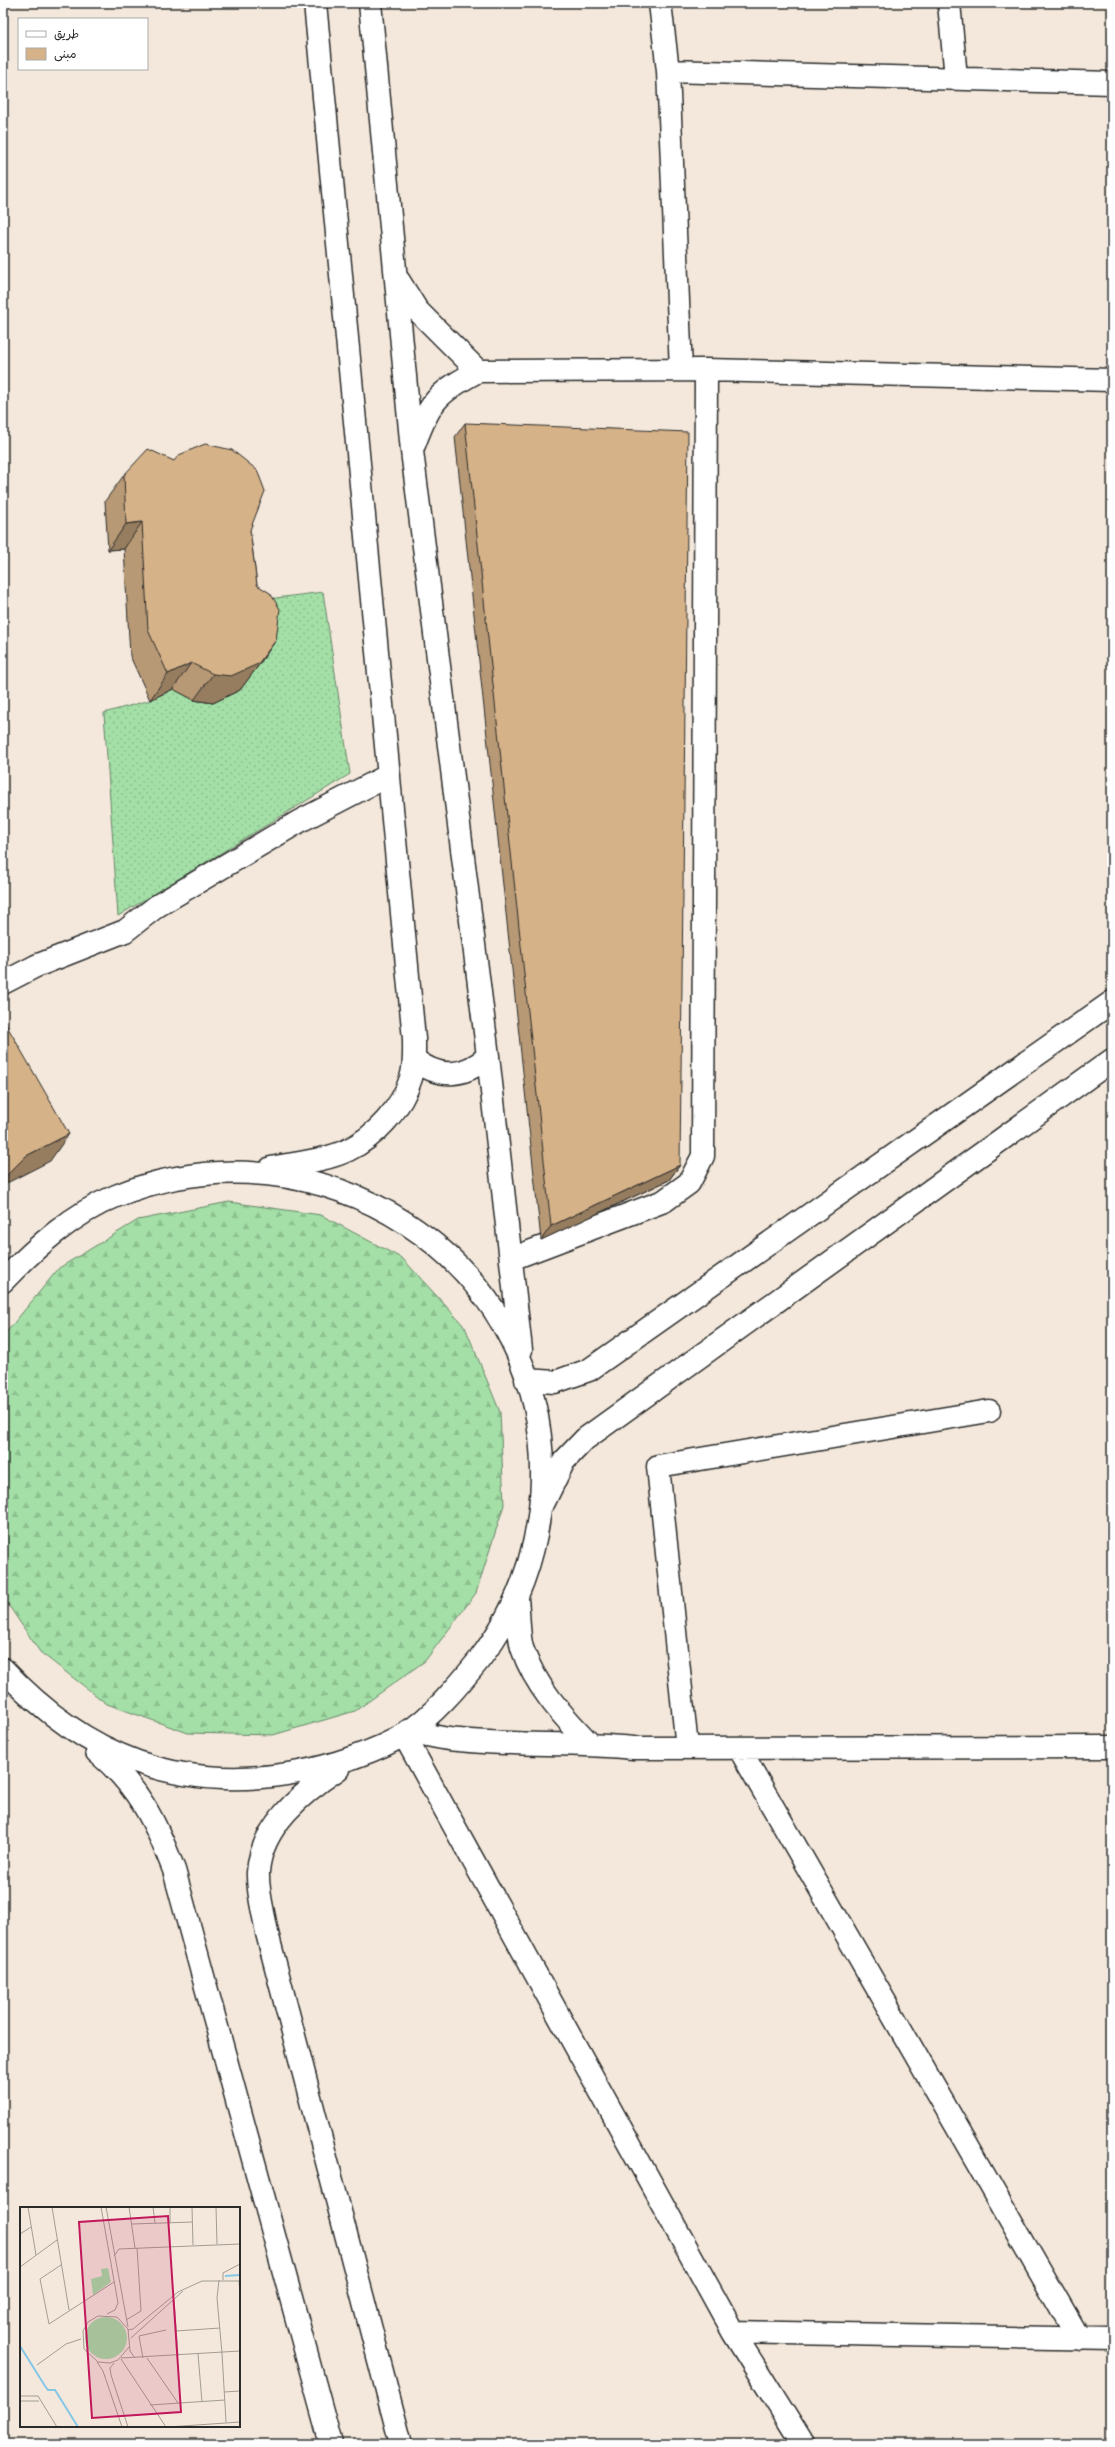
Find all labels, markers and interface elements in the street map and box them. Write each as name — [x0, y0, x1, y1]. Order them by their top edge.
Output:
legend — [18, 18, 148, 70]
text: طريق — [54, 25, 79, 44]
text: مبنى — [54, 45, 77, 64]
inset map — [20, 2207, 240, 2427]

